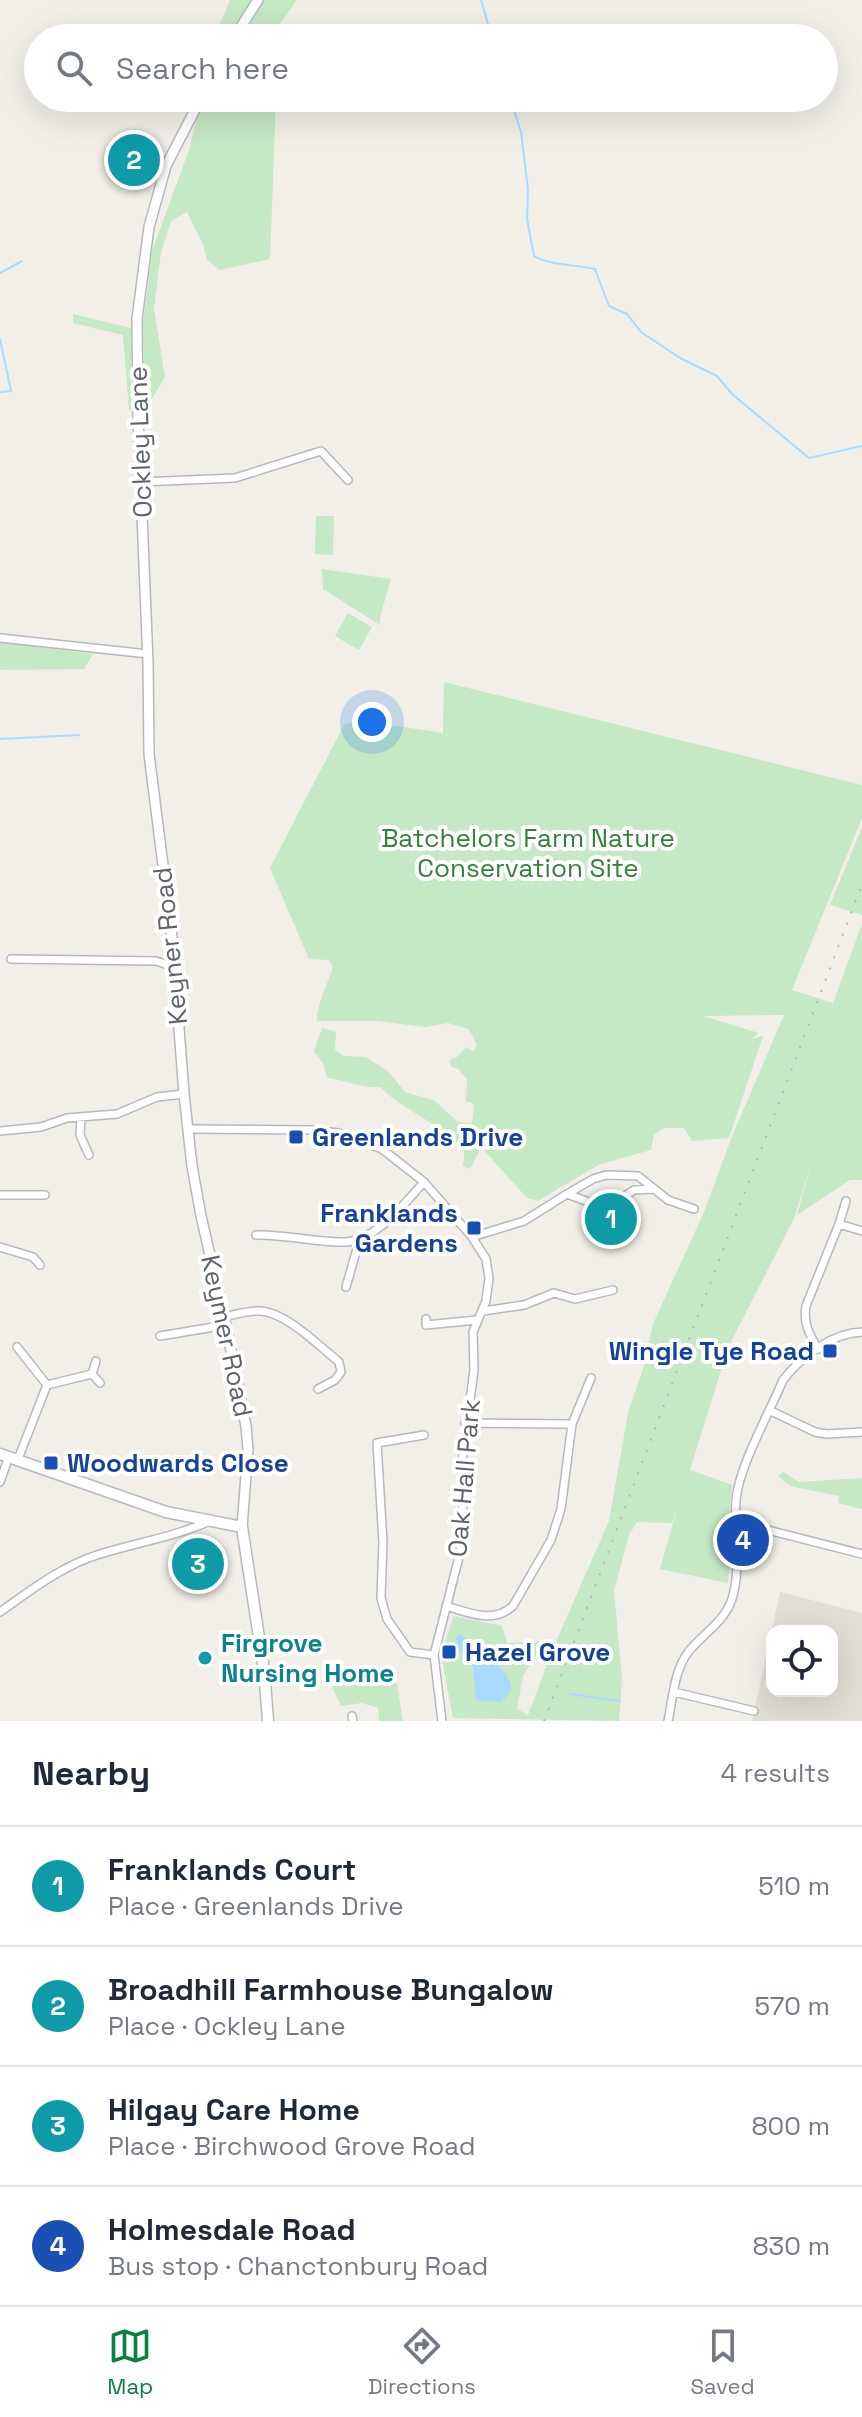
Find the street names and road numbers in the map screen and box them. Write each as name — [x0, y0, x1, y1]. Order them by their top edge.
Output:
street label: Ockley Lane — [120, 366, 160, 518]
street label: Keyner Road — [145, 866, 195, 1026]
street label: Keymer Road — [193, 1252, 261, 1420]
street label: Oak Hall Park — [440, 1398, 488, 1558]

